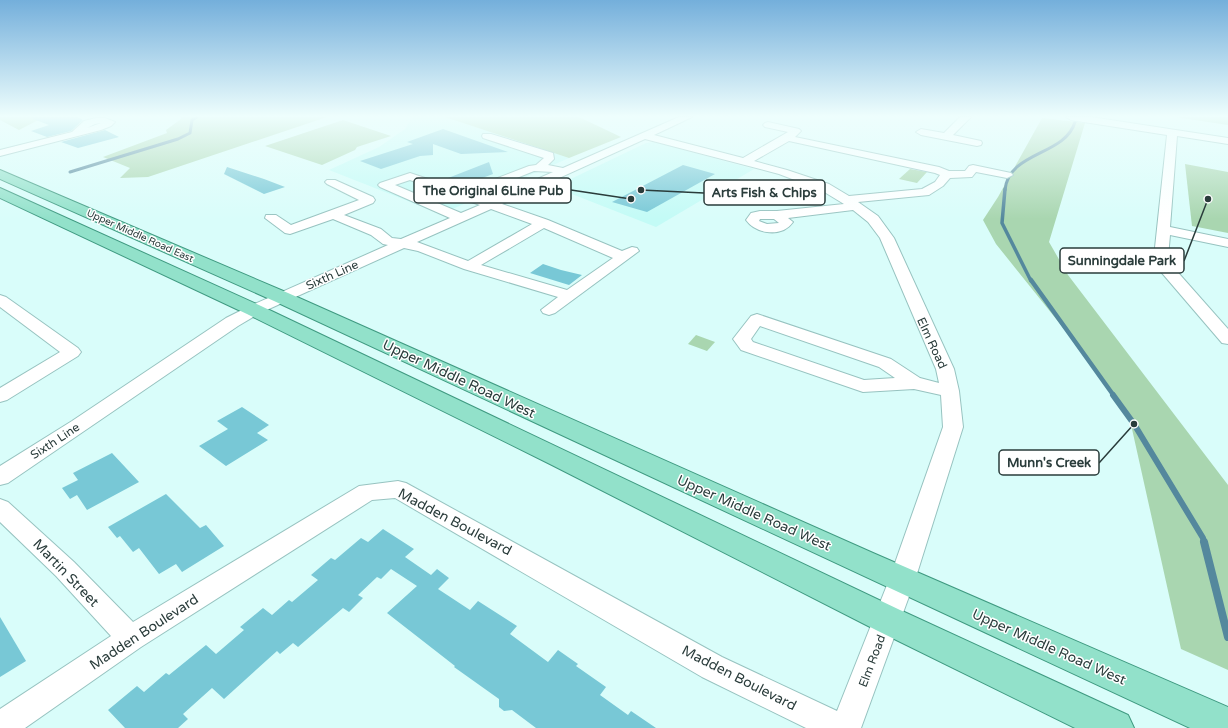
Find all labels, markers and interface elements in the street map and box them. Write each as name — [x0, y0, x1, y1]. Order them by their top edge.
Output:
callout: The Original 6Line Pub — [414, 178, 571, 203]
callout: Arts Fish & Chips — [704, 180, 825, 205]
text: The Original 6Line Pub — [422, 183, 563, 199]
text: Arts Fish & Chips — [711, 185, 817, 201]
street label: Upper Middle Road East — [85, 207, 195, 265]
callout: Sunningdale Park — [1060, 248, 1184, 273]
text: Sunningdale Park — [1068, 253, 1176, 269]
street label: Sixth Line — [304, 257, 361, 293]
street label: Elm Road — [914, 315, 950, 371]
street label: Upper Middle Road West — [380, 336, 539, 422]
street label: Sixth Line — [28, 420, 82, 462]
callout: Munn's Creek — [999, 450, 1099, 475]
text: Munn's Creek — [1007, 455, 1091, 471]
street label: Upper Middle Road West — [674, 471, 834, 555]
street label: Madden Boulevard — [395, 485, 515, 559]
street label: Martin Street — [29, 536, 103, 611]
street label: Madden Boulevard — [86, 590, 202, 674]
street label: Upper Middle Road West — [969, 605, 1129, 689]
street label: Elm Road — [856, 633, 888, 689]
street label: Madden Boulevard — [679, 642, 799, 714]

